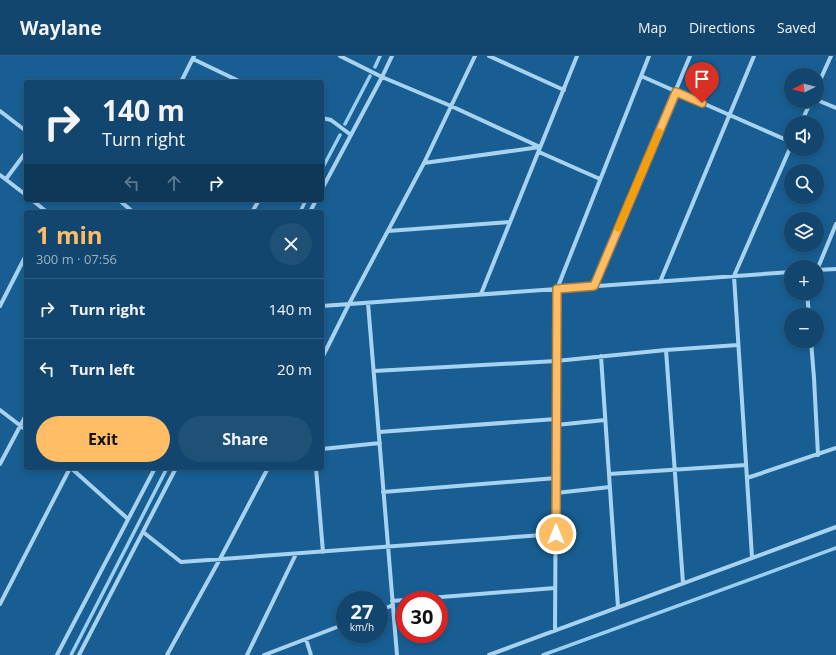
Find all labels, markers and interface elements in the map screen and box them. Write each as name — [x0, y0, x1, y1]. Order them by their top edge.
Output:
text: Waylane — [20, 15, 102, 41]
text: Map — [638, 18, 667, 37]
text: Directions — [689, 18, 755, 37]
text: Saved — [777, 18, 816, 37]
pin — [685, 62, 719, 103]
icon: arrive — [691, 68, 713, 90]
north arrow — [784, 68, 824, 108]
map controls — [784, 68, 824, 348]
text: 140 m — [102, 91, 185, 129]
icon: right — [36, 96, 88, 148]
button: sound — [784, 116, 824, 156]
text: Turn right — [102, 127, 185, 151]
button: search — [784, 164, 824, 204]
icon: left — [121, 172, 143, 194]
icon: ahead — [163, 172, 185, 194]
icon: right — [205, 172, 227, 194]
button: layers — [784, 212, 824, 252]
text: 1 min — [36, 218, 103, 251]
button: close — [270, 223, 312, 265]
text: 300 m · 07:56 — [36, 250, 117, 268]
button: + — [784, 260, 824, 300]
icon: right — [36, 298, 58, 320]
text: Turn right — [70, 299, 145, 319]
text: 140 m — [268, 299, 312, 319]
button: − — [784, 308, 824, 348]
icon: left — [36, 358, 58, 380]
text: Turn left — [70, 359, 135, 379]
text: 20 m — [277, 359, 312, 379]
button: Exit — [36, 416, 170, 462]
button: Share — [178, 416, 312, 462]
position arrow — [535, 513, 577, 555]
speed limit sign: 30 — [396, 591, 448, 643]
text: 27 — [351, 598, 373, 625]
text: km/h — [350, 620, 374, 634]

